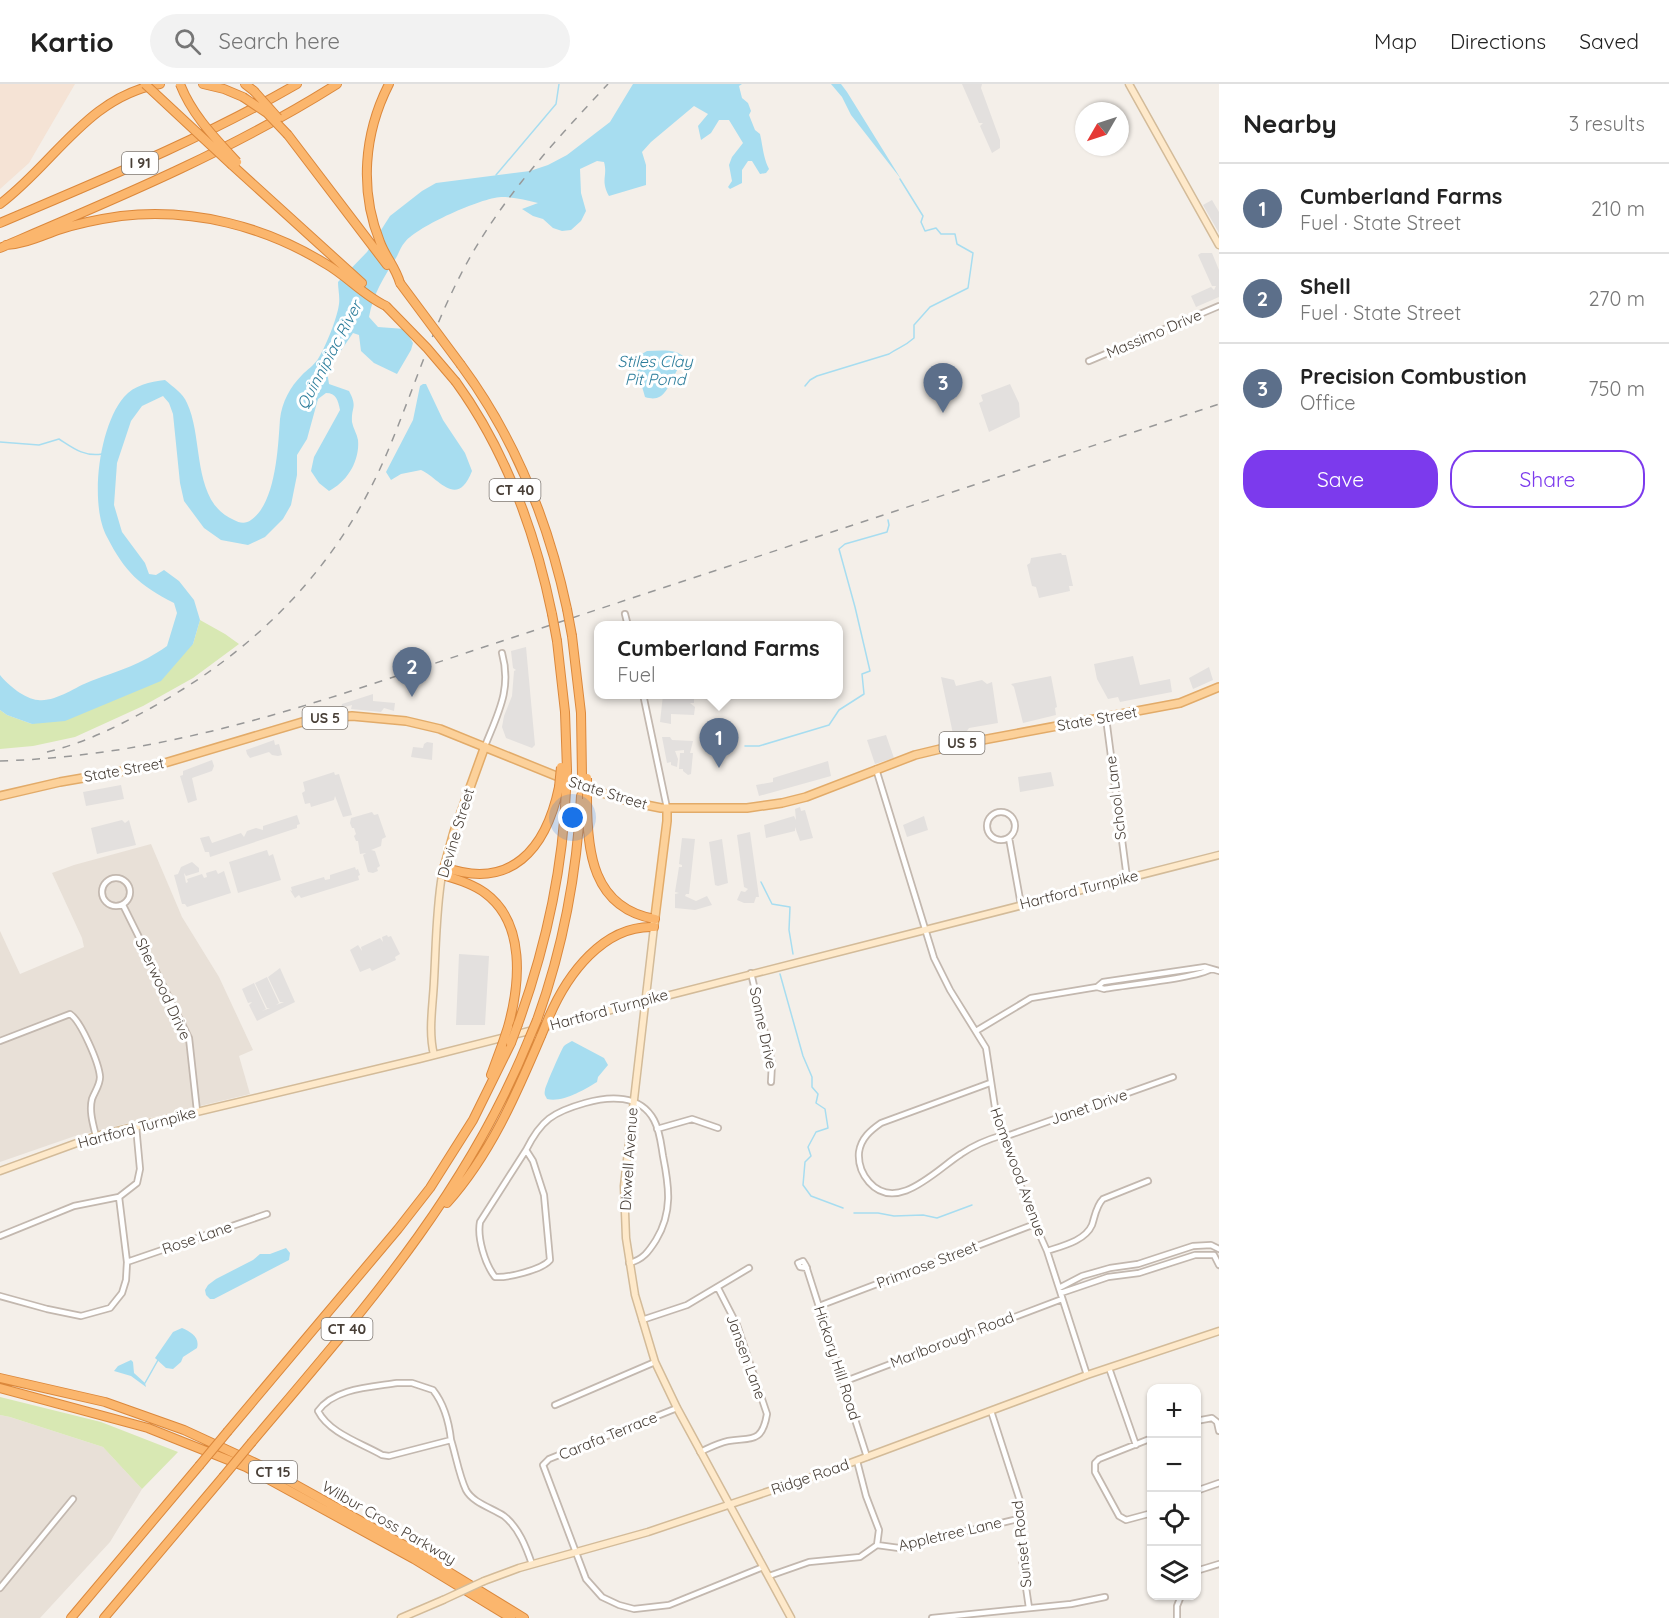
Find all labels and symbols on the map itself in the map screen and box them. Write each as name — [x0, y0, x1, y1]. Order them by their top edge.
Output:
north arrow — [1075, 102, 1129, 156]
road number: I 91 — [122, 152, 158, 174]
water label: Quinnipiac River — [292, 296, 367, 413]
street label: Massimo Drive — [1103, 305, 1204, 362]
water label: Stiles Clay Pit Pond — [617, 351, 694, 389]
pin: 3 — [924, 364, 962, 413]
road number: CT 40 — [490, 479, 540, 501]
pin: 2 — [392, 648, 432, 697]
street label: State Street — [1055, 702, 1139, 735]
road number: US 5 — [302, 707, 348, 729]
pin: 1 — [700, 718, 738, 768]
road number: US 5 — [940, 732, 984, 754]
street label: State Street — [82, 753, 166, 786]
street label: School Lane — [1101, 755, 1130, 841]
street label: State Street — [567, 772, 650, 813]
street label: Devine Street — [433, 786, 478, 880]
your location — [558, 803, 587, 832]
street label: Hartford Turnpike — [1018, 866, 1140, 913]
street label: Sherwood Drive — [131, 935, 195, 1043]
street label: Hartford Turnpike — [548, 985, 670, 1034]
street label: Sonne Drive — [746, 985, 781, 1071]
street label: Janet Drive — [1048, 1085, 1130, 1129]
street label: Hartford Turnpike — [76, 1103, 198, 1152]
street label: Homewood Avenue — [986, 1105, 1051, 1239]
street label: Dixwell Avenue — [615, 1107, 642, 1211]
street label: Rose Lane — [159, 1217, 234, 1258]
street label: Primrose Street — [874, 1237, 980, 1293]
street label: Hickory Hill Road — [810, 1303, 865, 1422]
street label: Marlborough Road — [887, 1307, 1016, 1372]
street label: Jansen Lane — [722, 1312, 771, 1402]
road number: CT 40 — [322, 1318, 372, 1340]
street label: Carafa Terrace — [556, 1407, 660, 1464]
street label: Ridge Road — [768, 1454, 851, 1499]
road number: CT 15 — [249, 1461, 297, 1483]
street label: Wilbur Cross Parkway — [319, 1476, 460, 1569]
street label: Sunset Road — [1007, 1500, 1036, 1589]
street label: Appletree Lane — [896, 1512, 1003, 1555]

